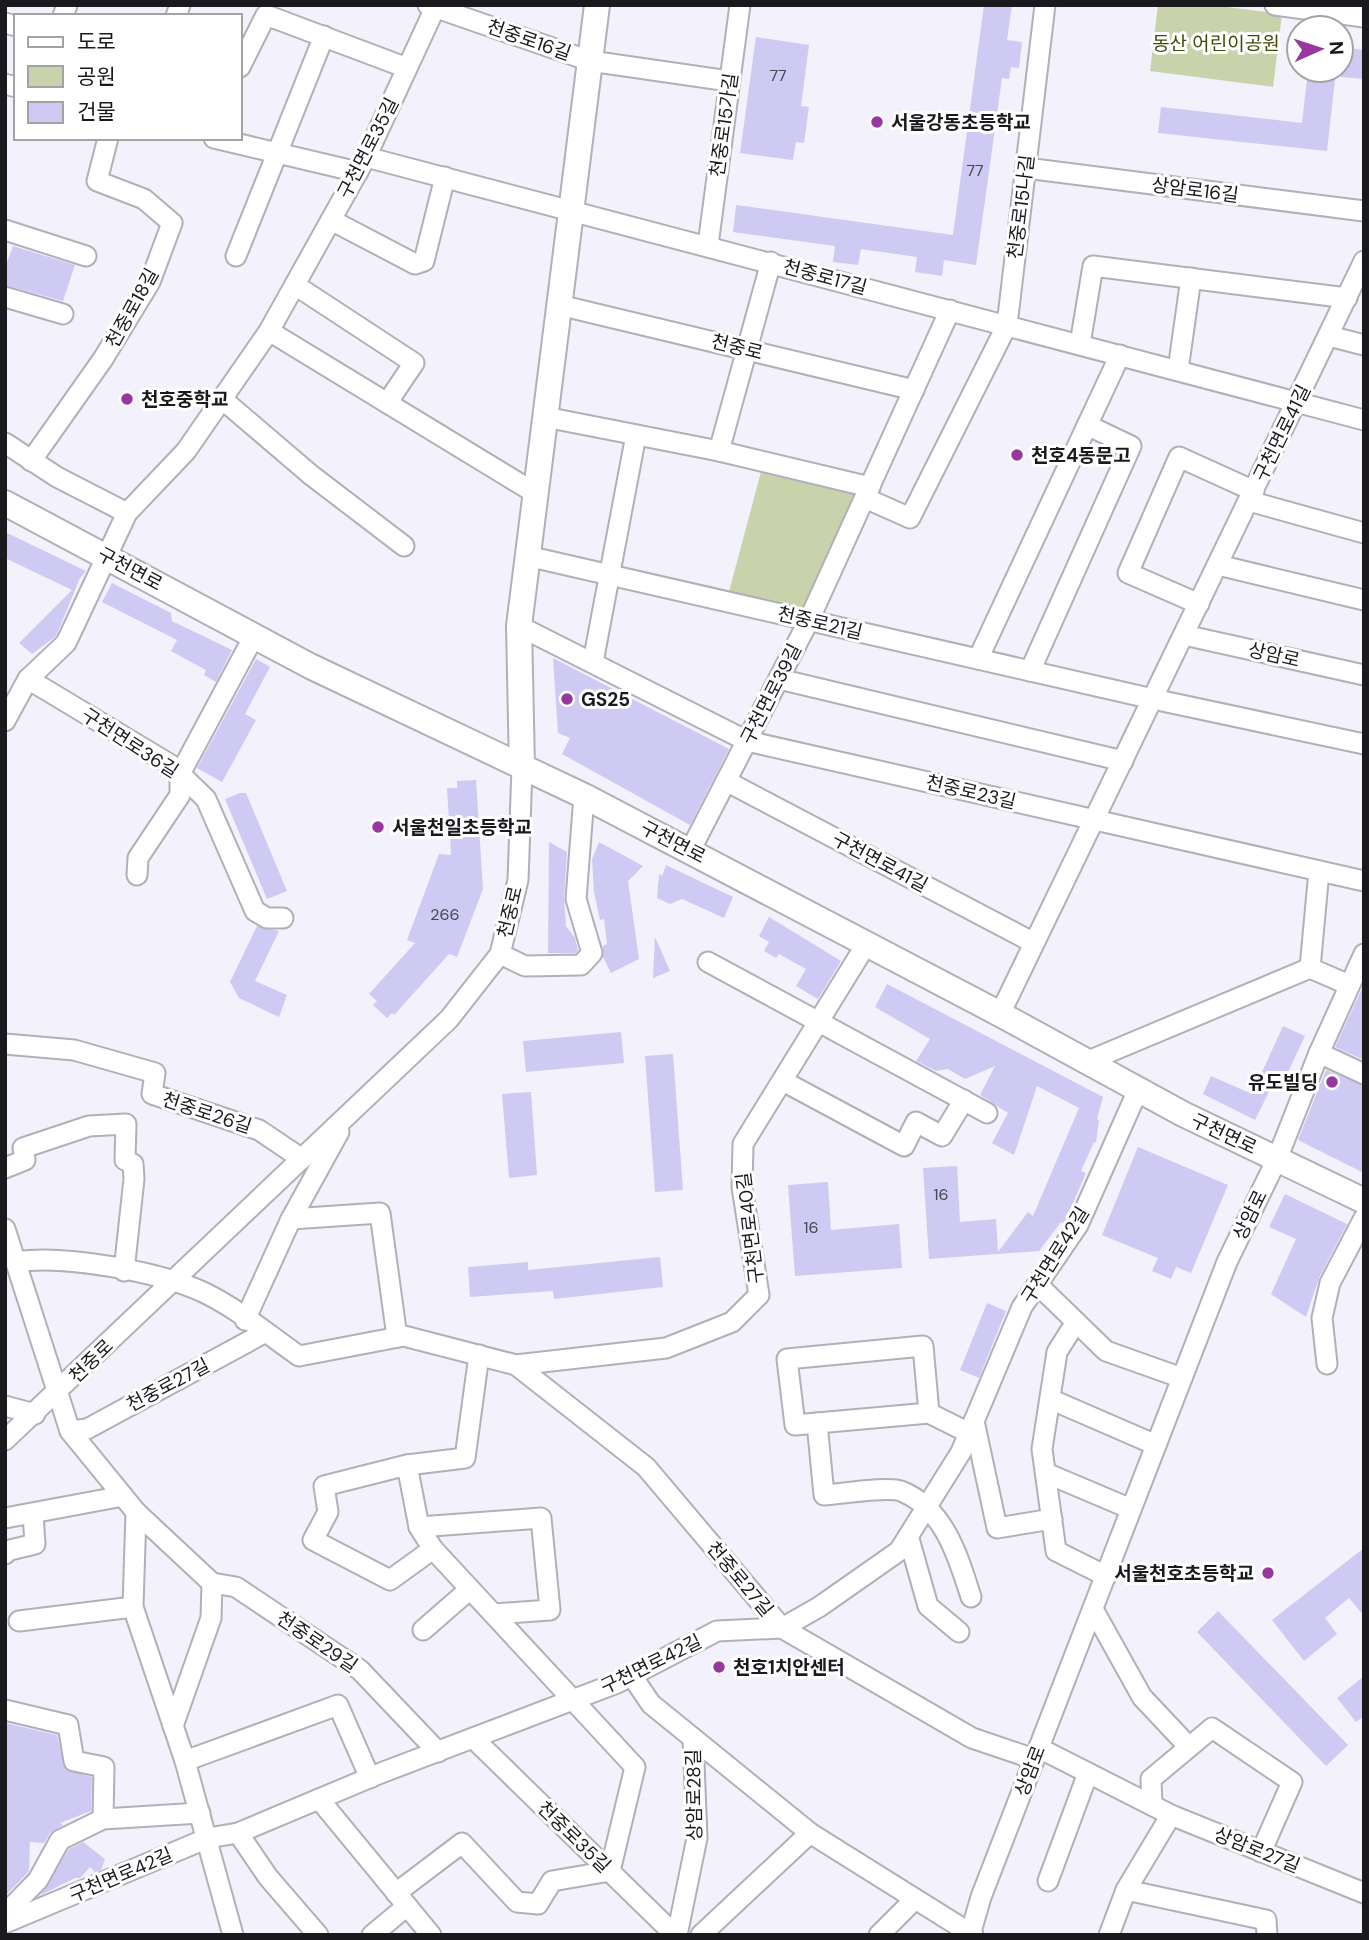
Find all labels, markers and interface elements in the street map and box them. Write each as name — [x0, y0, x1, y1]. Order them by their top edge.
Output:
legend — [14, 14, 242, 140]
street label: 천중로16길 — [483, 14, 575, 66]
north arrow — [1285, 14, 1355, 84]
text: 도로 — [77, 28, 116, 56]
park label: 동산 어린이공원 — [1152, 31, 1280, 56]
text: N — [1324, 41, 1349, 56]
text: 공원 — [77, 63, 116, 91]
house number: 77 — [769, 65, 787, 86]
street label: 천중로15가길 — [704, 71, 744, 179]
street label: 구천면로35길 — [332, 93, 404, 203]
text: 건물 — [77, 98, 116, 126]
place label: 서울강동초등학교 — [891, 110, 1031, 135]
marker: 서울강동초등학교 — [869, 114, 885, 130]
street label: 천중로15나길 — [1002, 153, 1040, 261]
house number: 77 — [966, 160, 984, 181]
street label: 상암로16길 — [1150, 172, 1240, 208]
street label: 천중로17길 — [780, 254, 870, 300]
street label: 천중로18길 — [100, 264, 164, 352]
street label: 천중로 — [709, 329, 765, 365]
street label: 구천면로41길 — [1248, 380, 1316, 486]
place label: 천호중학교 — [141, 387, 228, 412]
marker: 천호중학교 — [119, 391, 135, 407]
place label: 천호4동문고 — [1031, 443, 1131, 468]
marker: 천호4동문고 — [1009, 447, 1025, 463]
street label: 구천면로 — [93, 542, 167, 596]
street label: 천중로21길 — [775, 601, 865, 645]
street label: 상암로 — [1246, 637, 1302, 673]
street label: 구천면로39길 — [735, 639, 807, 749]
place label: GS25 — [581, 687, 630, 712]
marker: GS25 — [559, 691, 575, 707]
street label: 구천면로36길 — [77, 702, 183, 784]
street label: 천중로23길 — [923, 769, 1019, 815]
place label: 서울천일초등학교 — [392, 815, 532, 840]
street label: 구천면로 — [636, 815, 710, 869]
marker: 서울천일초등학교 — [370, 819, 386, 835]
street label: 구천면로41길 — [828, 826, 932, 898]
street label: 천중로 — [492, 884, 528, 940]
house number: 266 — [430, 904, 460, 925]
place label: 유도빌딩 — [1248, 1070, 1318, 1095]
marker: 유도빌딩 — [1324, 1074, 1340, 1090]
street label: 천중로26길 — [159, 1087, 255, 1139]
street label: 구천면로 — [1187, 1108, 1261, 1160]
street label: 구천면로40길 — [731, 1171, 769, 1285]
house number: 16 — [933, 1184, 949, 1205]
street label: 상암로 — [1227, 1186, 1273, 1244]
street label: 구천면로42길 — [1015, 1202, 1095, 1308]
house number: 16 — [803, 1217, 819, 1238]
street label: 천중로 — [63, 1334, 119, 1388]
street label: 천중로27길 — [122, 1353, 214, 1417]
street label: 천중로27길 — [701, 1536, 779, 1622]
place label: 서울천호초등학교 — [1114, 1561, 1254, 1586]
marker: 서울천호초등학교 — [1260, 1565, 1276, 1581]
street label: 천중로29길 — [272, 1606, 362, 1678]
street label: 구천면로42길 — [596, 1629, 706, 1699]
place label: 천호1치안센터 — [733, 1655, 845, 1680]
marker: 천호1치안센터 — [711, 1659, 727, 1675]
street label: 상암로 — [1009, 1742, 1051, 1800]
street label: 상암로28길 — [681, 1749, 707, 1841]
street label: 천중로35길 — [532, 1796, 616, 1878]
street label: 상암로27길 — [1210, 1821, 1304, 1879]
street label: 구천면로42길 — [66, 1842, 176, 1908]

